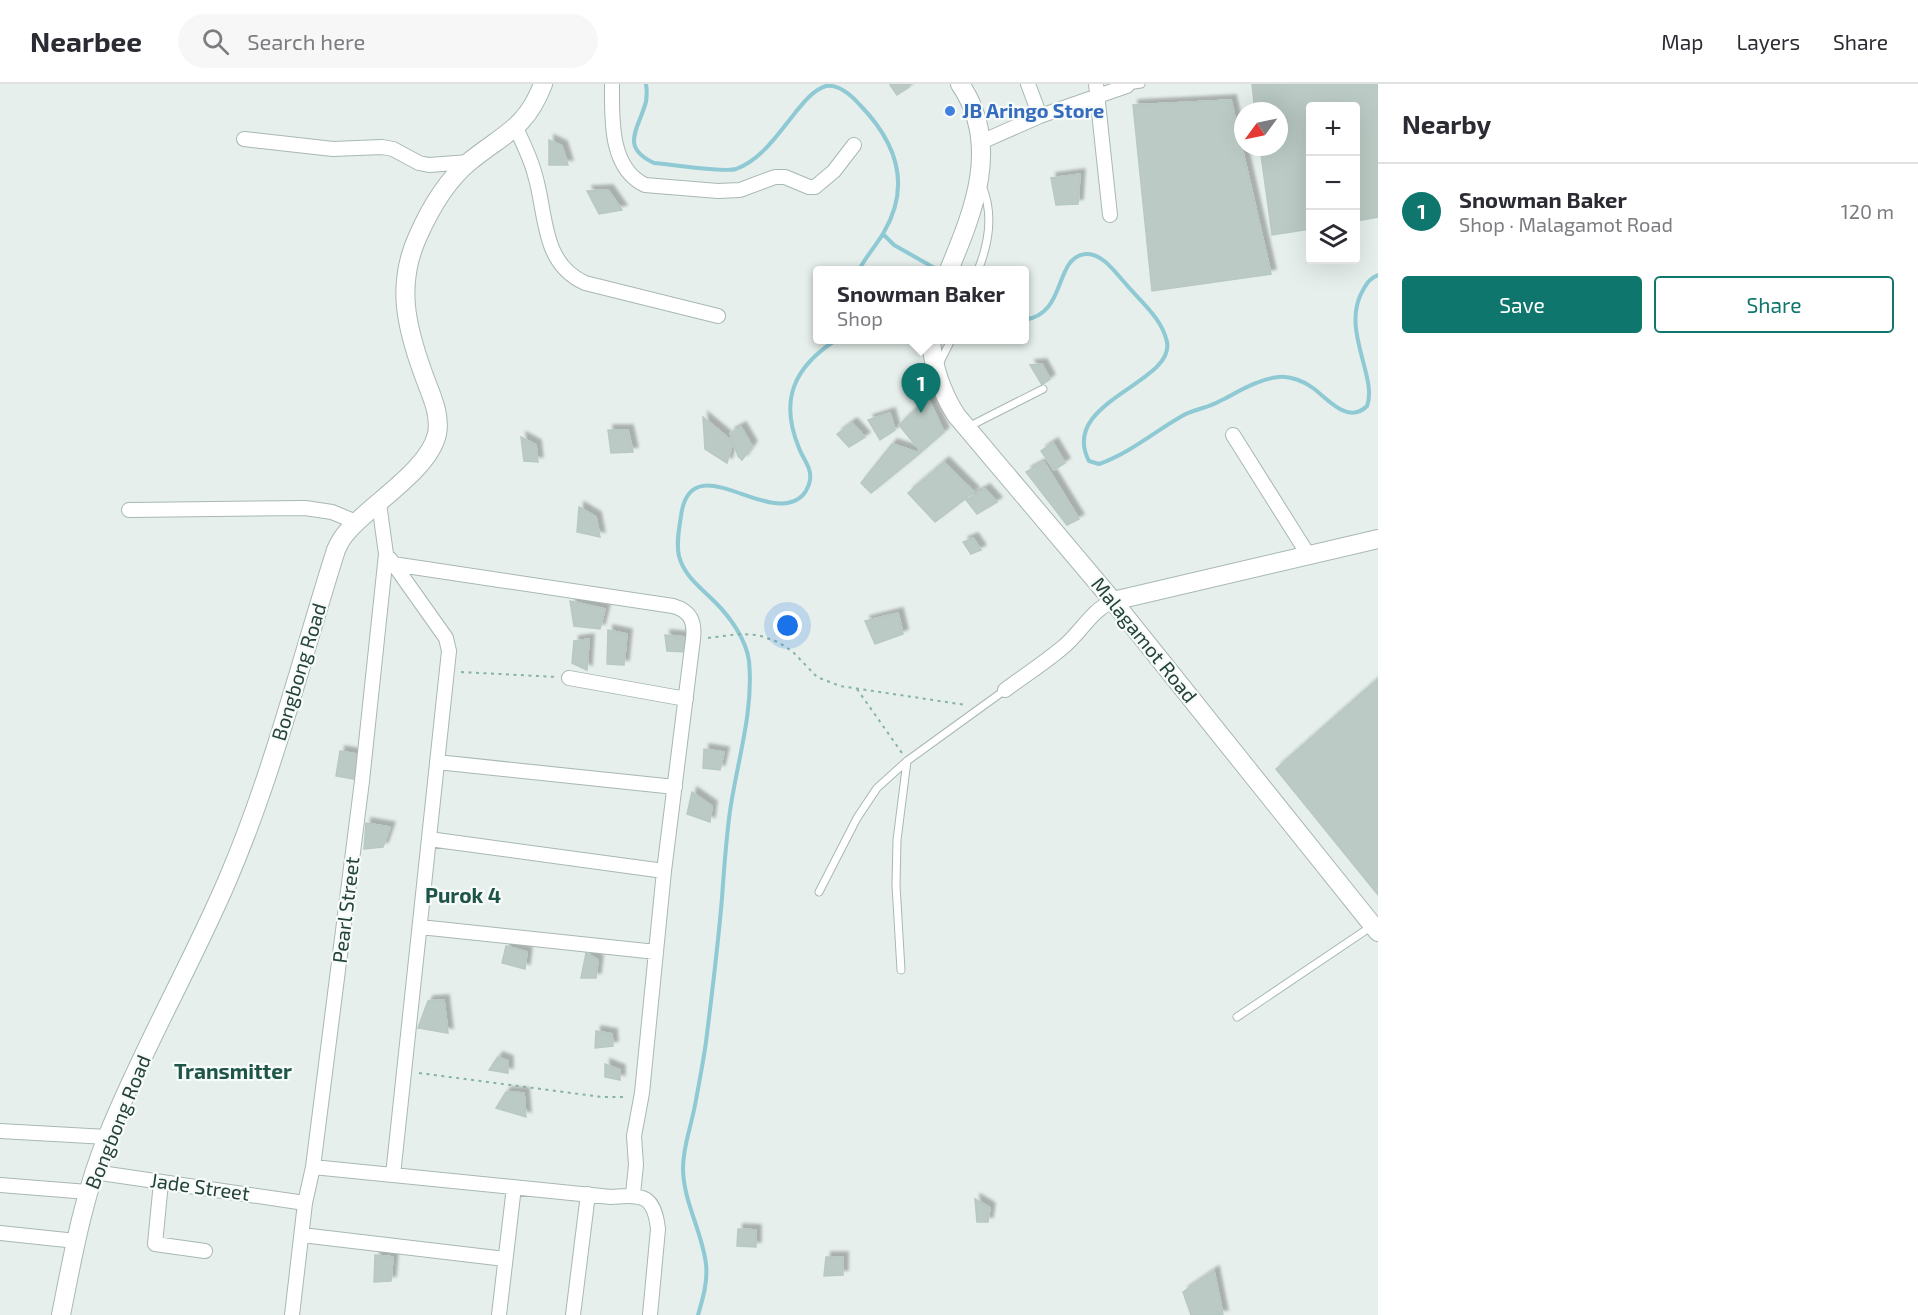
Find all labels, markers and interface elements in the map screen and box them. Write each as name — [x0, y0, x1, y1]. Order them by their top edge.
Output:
search box — [178, 14, 598, 68]
text: Nearbee — [30, 24, 142, 58]
icon: search — [199, 25, 232, 58]
text: Search here — [247, 28, 365, 54]
text: Map — [1661, 29, 1703, 54]
text: Layers — [1736, 29, 1800, 54]
text: Share — [1833, 29, 1888, 54]
place label: JB Aringo Store — [962, 98, 1104, 122]
north arrow — [1234, 102, 1288, 156]
map controls — [1306, 102, 1360, 264]
button: + — [1306, 102, 1360, 156]
marker: JB Aringo Store — [943, 104, 957, 118]
text: Nearby — [1402, 108, 1491, 139]
button: − — [1306, 156, 1360, 210]
text: Snowman Baker — [1459, 186, 1627, 212]
text: 1 — [1417, 199, 1426, 223]
text: 120 m — [1841, 199, 1894, 223]
button: layers — [1306, 210, 1360, 264]
text: Shop · Malagamot Road — [1459, 212, 1673, 236]
popup — [813, 266, 1029, 344]
button: Save — [1402, 276, 1642, 333]
button: Share — [1654, 276, 1894, 333]
text: Snowman Baker — [837, 280, 1005, 306]
text: Shop — [837, 306, 883, 330]
pin: 1 — [902, 364, 940, 413]
street label: Malagamot Road — [1087, 572, 1203, 707]
street label: Bongbong Road — [266, 600, 330, 743]
your location — [773, 611, 802, 640]
street label: Pearl Street — [327, 855, 363, 964]
district label: Purok 4 — [425, 882, 501, 907]
street label: Bongbong Road — [79, 1051, 155, 1192]
district label: Transmitter — [174, 1058, 292, 1083]
street label: Jade Street — [149, 1167, 252, 1205]

